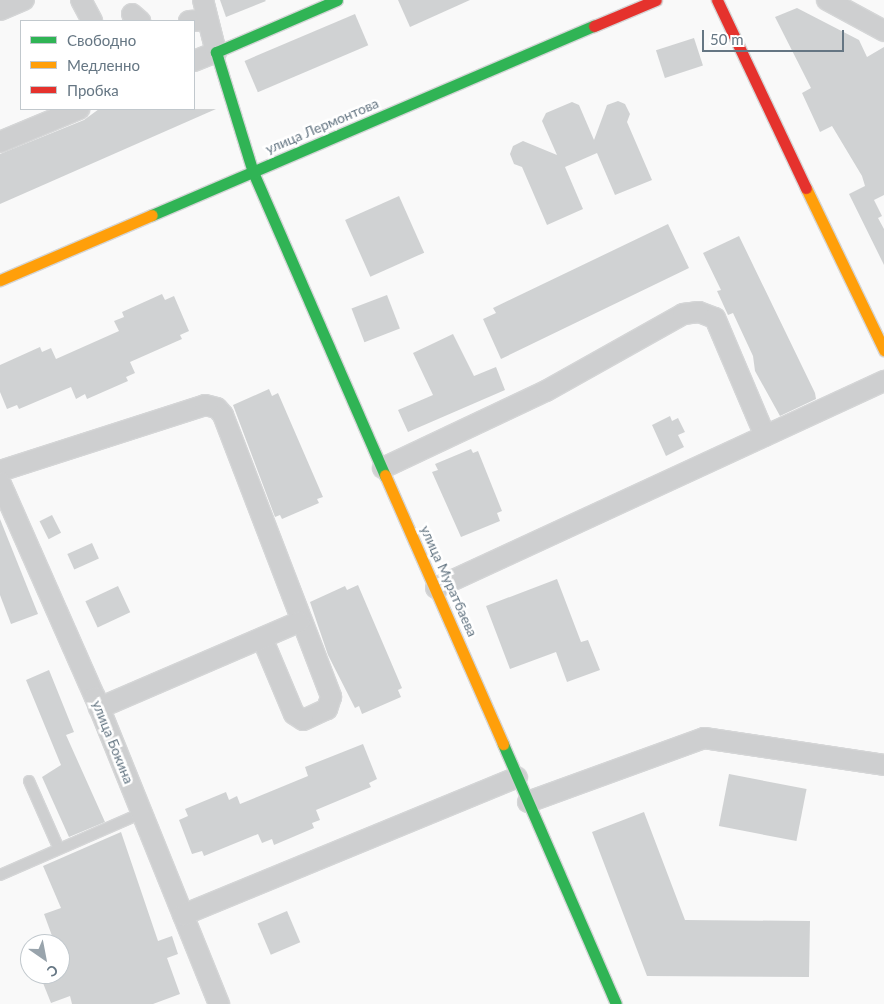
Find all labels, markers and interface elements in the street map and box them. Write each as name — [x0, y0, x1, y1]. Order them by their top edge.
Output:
legend — [20, 20, 195, 110]
scale bar — [704, 20, 846, 52]
text: 50 m — [710, 30, 744, 48]
text: Свободно — [67, 31, 136, 49]
text: Медленно — [67, 56, 140, 74]
text: Пробка — [67, 81, 119, 99]
street label: улица Лермонтова — [263, 95, 381, 157]
street label: улица Муратбаева — [417, 523, 481, 639]
street label: улица Бокина — [89, 698, 137, 786]
north arrow — [20, 934, 70, 984]
text: С — [44, 962, 61, 981]

